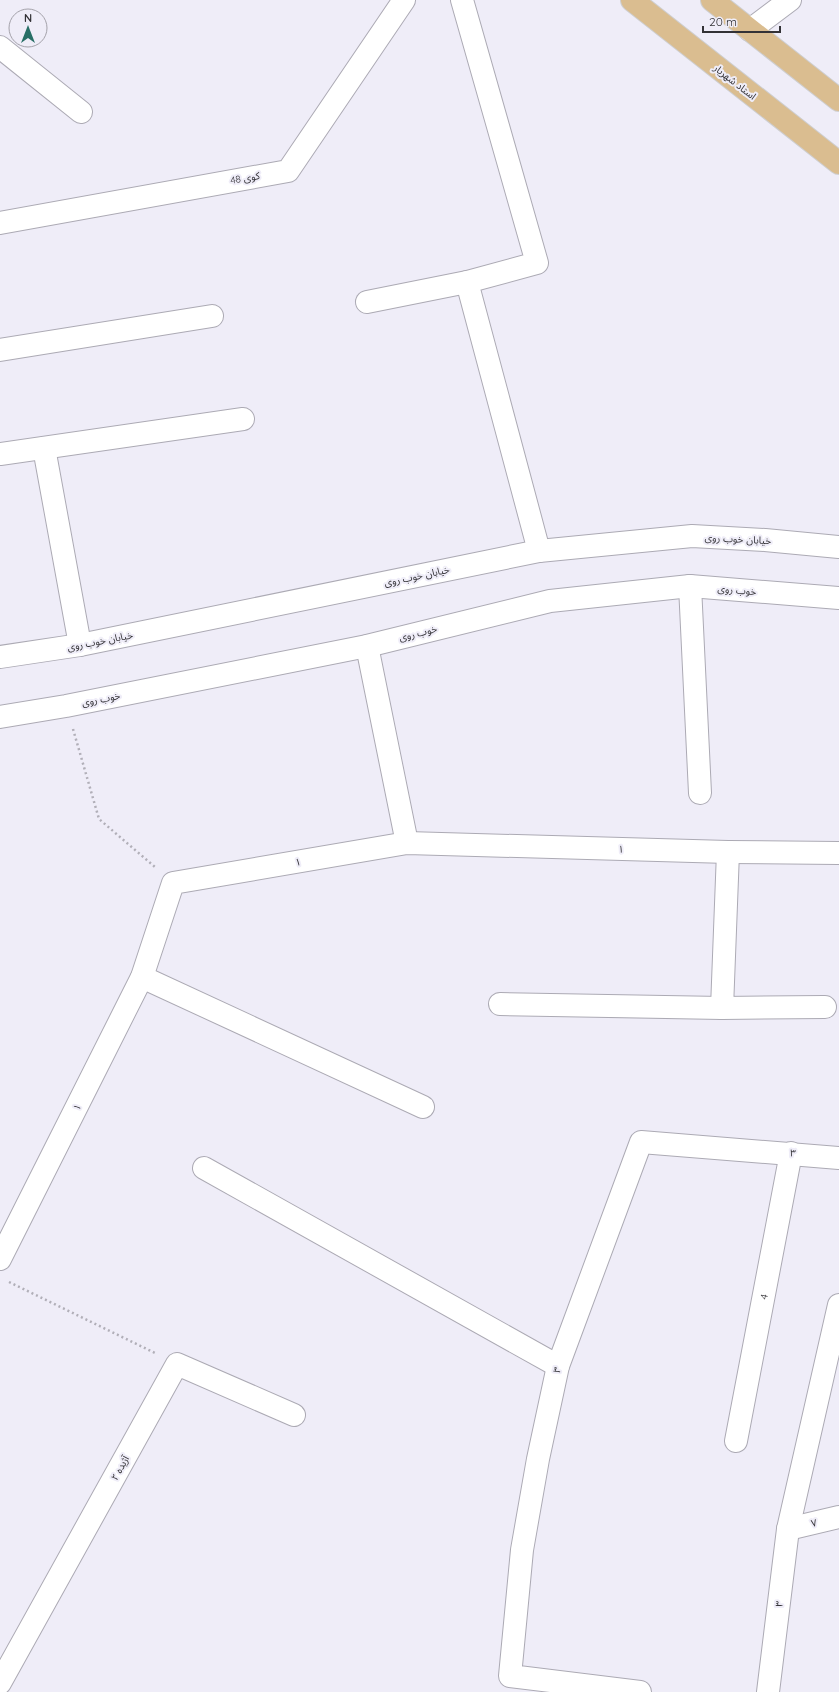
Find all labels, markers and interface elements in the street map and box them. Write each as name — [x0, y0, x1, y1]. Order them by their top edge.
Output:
north arrow — [8, 8, 48, 48]
scale bar — [703, 8, 780, 34]
text: N — [24, 11, 32, 25]
text: 20 m — [709, 14, 737, 29]
street label: استاد شهریار — [710, 61, 759, 103]
street label: کوی 48 — [229, 169, 262, 187]
street label: خیابان خوب روی — [704, 531, 772, 547]
street label: خیابان خوب روی — [383, 563, 451, 589]
street label: خوب روی — [717, 582, 757, 598]
street label: خوب روی — [397, 622, 439, 644]
street label: خیابان خوب روی — [66, 628, 134, 654]
street label: خوب روی — [81, 689, 121, 709]
street label: ۱ — [618, 842, 624, 856]
street label: ۱ — [294, 855, 302, 869]
street label: ۱ — [70, 1101, 84, 1113]
street label: ۳ — [790, 1146, 797, 1160]
street label: 4 — [757, 1293, 770, 1300]
street label: ۳ — [550, 1365, 564, 1374]
street label: آژیده ۲ — [108, 1452, 133, 1483]
street label: ۷ — [810, 1516, 819, 1530]
street label: ۳ — [772, 1600, 786, 1608]

